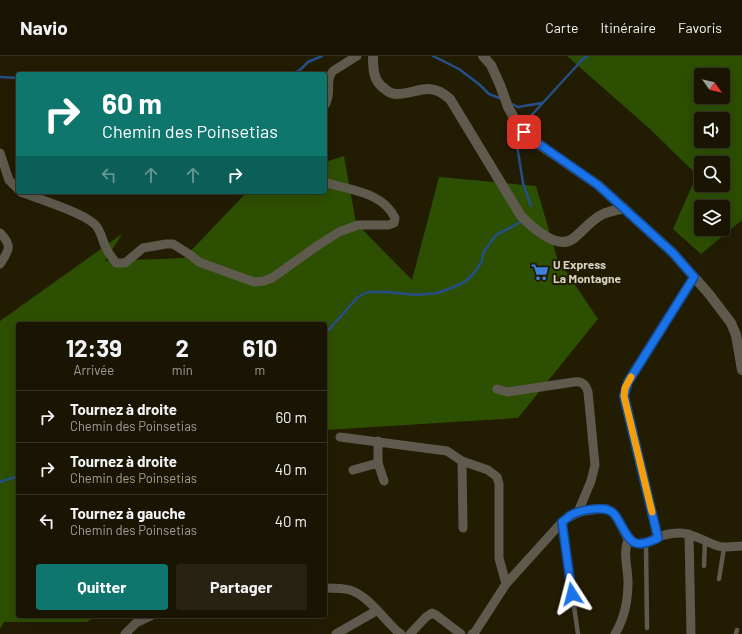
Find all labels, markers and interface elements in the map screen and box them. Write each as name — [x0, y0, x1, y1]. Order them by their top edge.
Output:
text: Navio — [20, 16, 68, 39]
text: Carte — [545, 19, 578, 36]
text: Itinéraire — [600, 19, 656, 36]
text: Favoris — [678, 19, 722, 36]
north arrow — [694, 68, 730, 104]
map controls — [694, 68, 730, 236]
text: 60 m — [102, 86, 162, 120]
icon: right — [36, 88, 88, 140]
button: sound — [694, 112, 730, 148]
pin — [507, 115, 541, 149]
text: Chemin des Poinsetias — [102, 120, 278, 142]
icon: arrive — [513, 121, 535, 143]
button: search — [694, 156, 730, 192]
icon: left — [98, 164, 120, 186]
icon: ahead — [140, 164, 162, 186]
icon: ahead — [182, 164, 204, 186]
icon: right — [224, 164, 246, 186]
button: layers — [694, 200, 730, 236]
place label: U Express La Montagne — [553, 257, 622, 285]
supermarket icon: U Express La Montagne — [530, 262, 550, 282]
text: 12:39 — [66, 333, 122, 362]
text: 2 — [176, 333, 189, 362]
text: 610 — [242, 333, 277, 362]
text: Arrivée — [74, 362, 114, 378]
text: min — [172, 362, 193, 378]
text: m — [255, 362, 265, 378]
text: Tournez à droite — [70, 400, 177, 418]
icon: right — [36, 406, 58, 428]
text: 60 m — [275, 408, 307, 426]
text: Chemin des Poinsetias — [70, 418, 197, 434]
text: Tournez à droite — [70, 452, 177, 470]
icon: right — [36, 458, 58, 480]
text: 40 m — [275, 460, 307, 478]
text: Chemin des Poinsetias — [70, 470, 197, 486]
text: Tournez à gauche — [70, 504, 186, 522]
icon: left — [36, 510, 58, 532]
text: 40 m — [275, 512, 307, 530]
text: Chemin des Poinsetias — [70, 522, 197, 538]
button: Quitter — [36, 564, 168, 610]
button: Partager — [176, 564, 307, 610]
position arrow — [551, 573, 593, 615]

